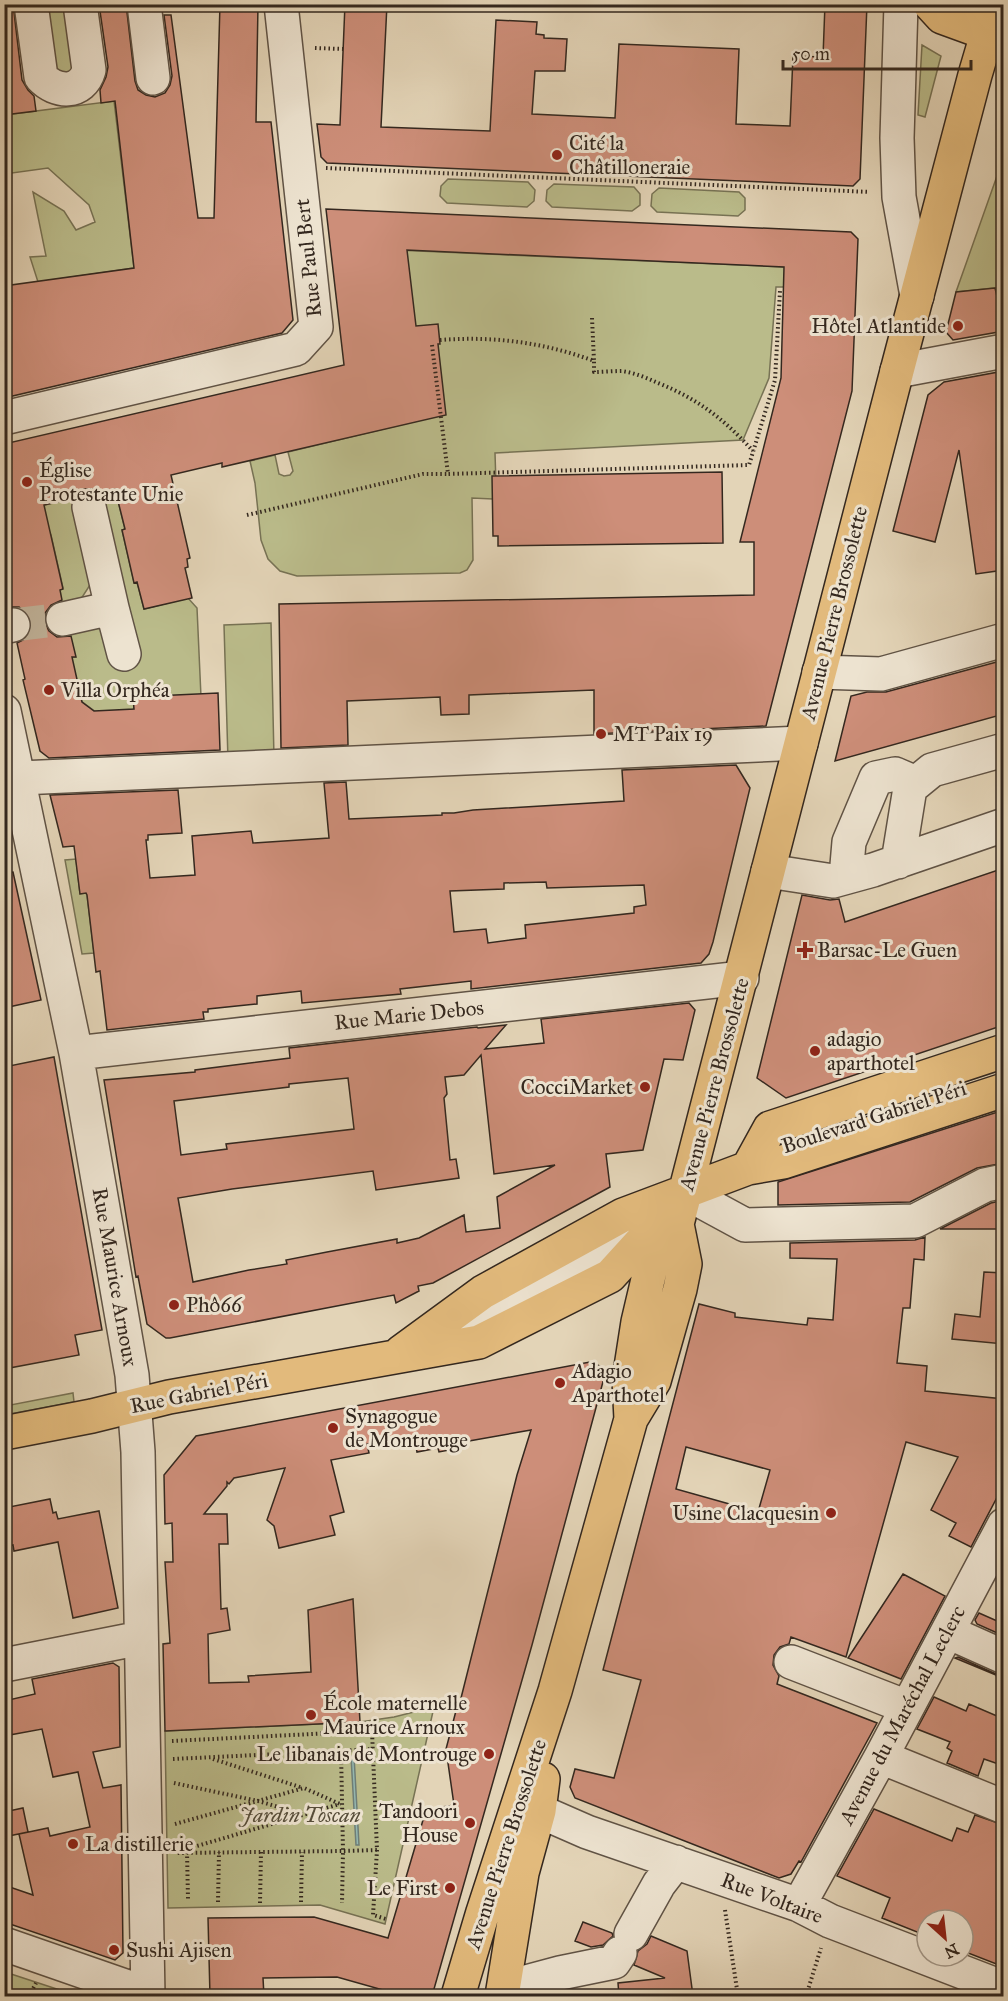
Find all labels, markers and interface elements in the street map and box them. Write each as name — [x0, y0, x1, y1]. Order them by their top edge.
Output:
scale bar — [783, 33, 970, 71]
text: 50 m — [792, 43, 830, 65]
place label: Cité la Châtilloneraie — [569, 130, 691, 180]
marker: Cité la Châtilloneraie — [550, 148, 564, 162]
street label: Rue Paul Bert — [289, 197, 327, 318]
place label: Hôtel Atlantide — [811, 313, 946, 339]
marker: Hôtel Atlantide — [951, 319, 965, 333]
place label: Église Protestante Unie — [39, 456, 184, 507]
marker: Église Protestante Unie — [20, 475, 34, 489]
street label: Avenue Pierre Brossolette — [795, 503, 873, 723]
place label: Villa Orphéa — [60, 677, 170, 703]
marker: Villa Orphéa — [42, 683, 56, 697]
place label: MT Paix 19 — [613, 721, 713, 747]
marker: MT Paix 19 — [594, 727, 608, 741]
place label: Barsac-Le Guen — [817, 937, 957, 963]
marker: Barsac-Le Guen — [798, 943, 812, 957]
street label: Avenue Pierre Brossolette — [673, 975, 755, 1194]
street label: Rue Marie Debos — [333, 994, 485, 1036]
place label: adagio aparthotel — [827, 1026, 915, 1076]
marker: adagio aparthotel — [808, 1044, 822, 1058]
place label: CocciMarket — [520, 1074, 634, 1100]
street label: Boulevard Gabriel Péri — [778, 1075, 970, 1159]
marker: CocciMarket — [638, 1080, 652, 1094]
street label: Rue Maurice Arnoux — [86, 1186, 144, 1369]
place label: Phô66 — [186, 1292, 243, 1318]
marker: Phô66 — [167, 1298, 181, 1312]
place label: Adagio Aparthotel — [571, 1358, 665, 1408]
street label: Rue Gabriel Péri — [128, 1367, 270, 1419]
marker: Adagio Aparthotel — [553, 1376, 567, 1390]
place label: Synagogue de Montrouge — [345, 1403, 468, 1453]
marker: Synagogue de Montrouge — [326, 1421, 340, 1435]
place label: Usine Clacquesin — [672, 1500, 819, 1526]
marker: Usine Clacquesin — [824, 1506, 838, 1520]
street label: Avenue du Maréchal Leclerc — [833, 1601, 971, 1830]
place label: École maternelle Maurice Arnoux — [323, 1689, 467, 1740]
marker: École maternelle Maurice Arnoux — [304, 1708, 318, 1722]
street label: Avenue Pierre Brossolette — [459, 1736, 552, 1953]
place label: Le libanais de Montrouge — [257, 1741, 477, 1767]
marker: Le libanais de Montrouge — [482, 1747, 496, 1761]
place label: Tandoori House — [379, 1798, 458, 1848]
park label: Jardin Toscan — [238, 1802, 361, 1828]
marker: Tandoori House — [463, 1816, 477, 1830]
place label: La distillerie — [85, 1831, 194, 1857]
marker: La distillerie — [66, 1837, 80, 1851]
street label: Rue Voltaire — [717, 1867, 827, 1929]
place label: Le First — [367, 1875, 439, 1901]
marker: Le First — [443, 1881, 457, 1895]
north arrow — [915, 1908, 975, 1968]
place label: Sushi Ajisen — [126, 1937, 232, 1963]
text: N — [941, 1939, 962, 1963]
marker: Sushi Ajisen — [107, 1943, 121, 1957]

